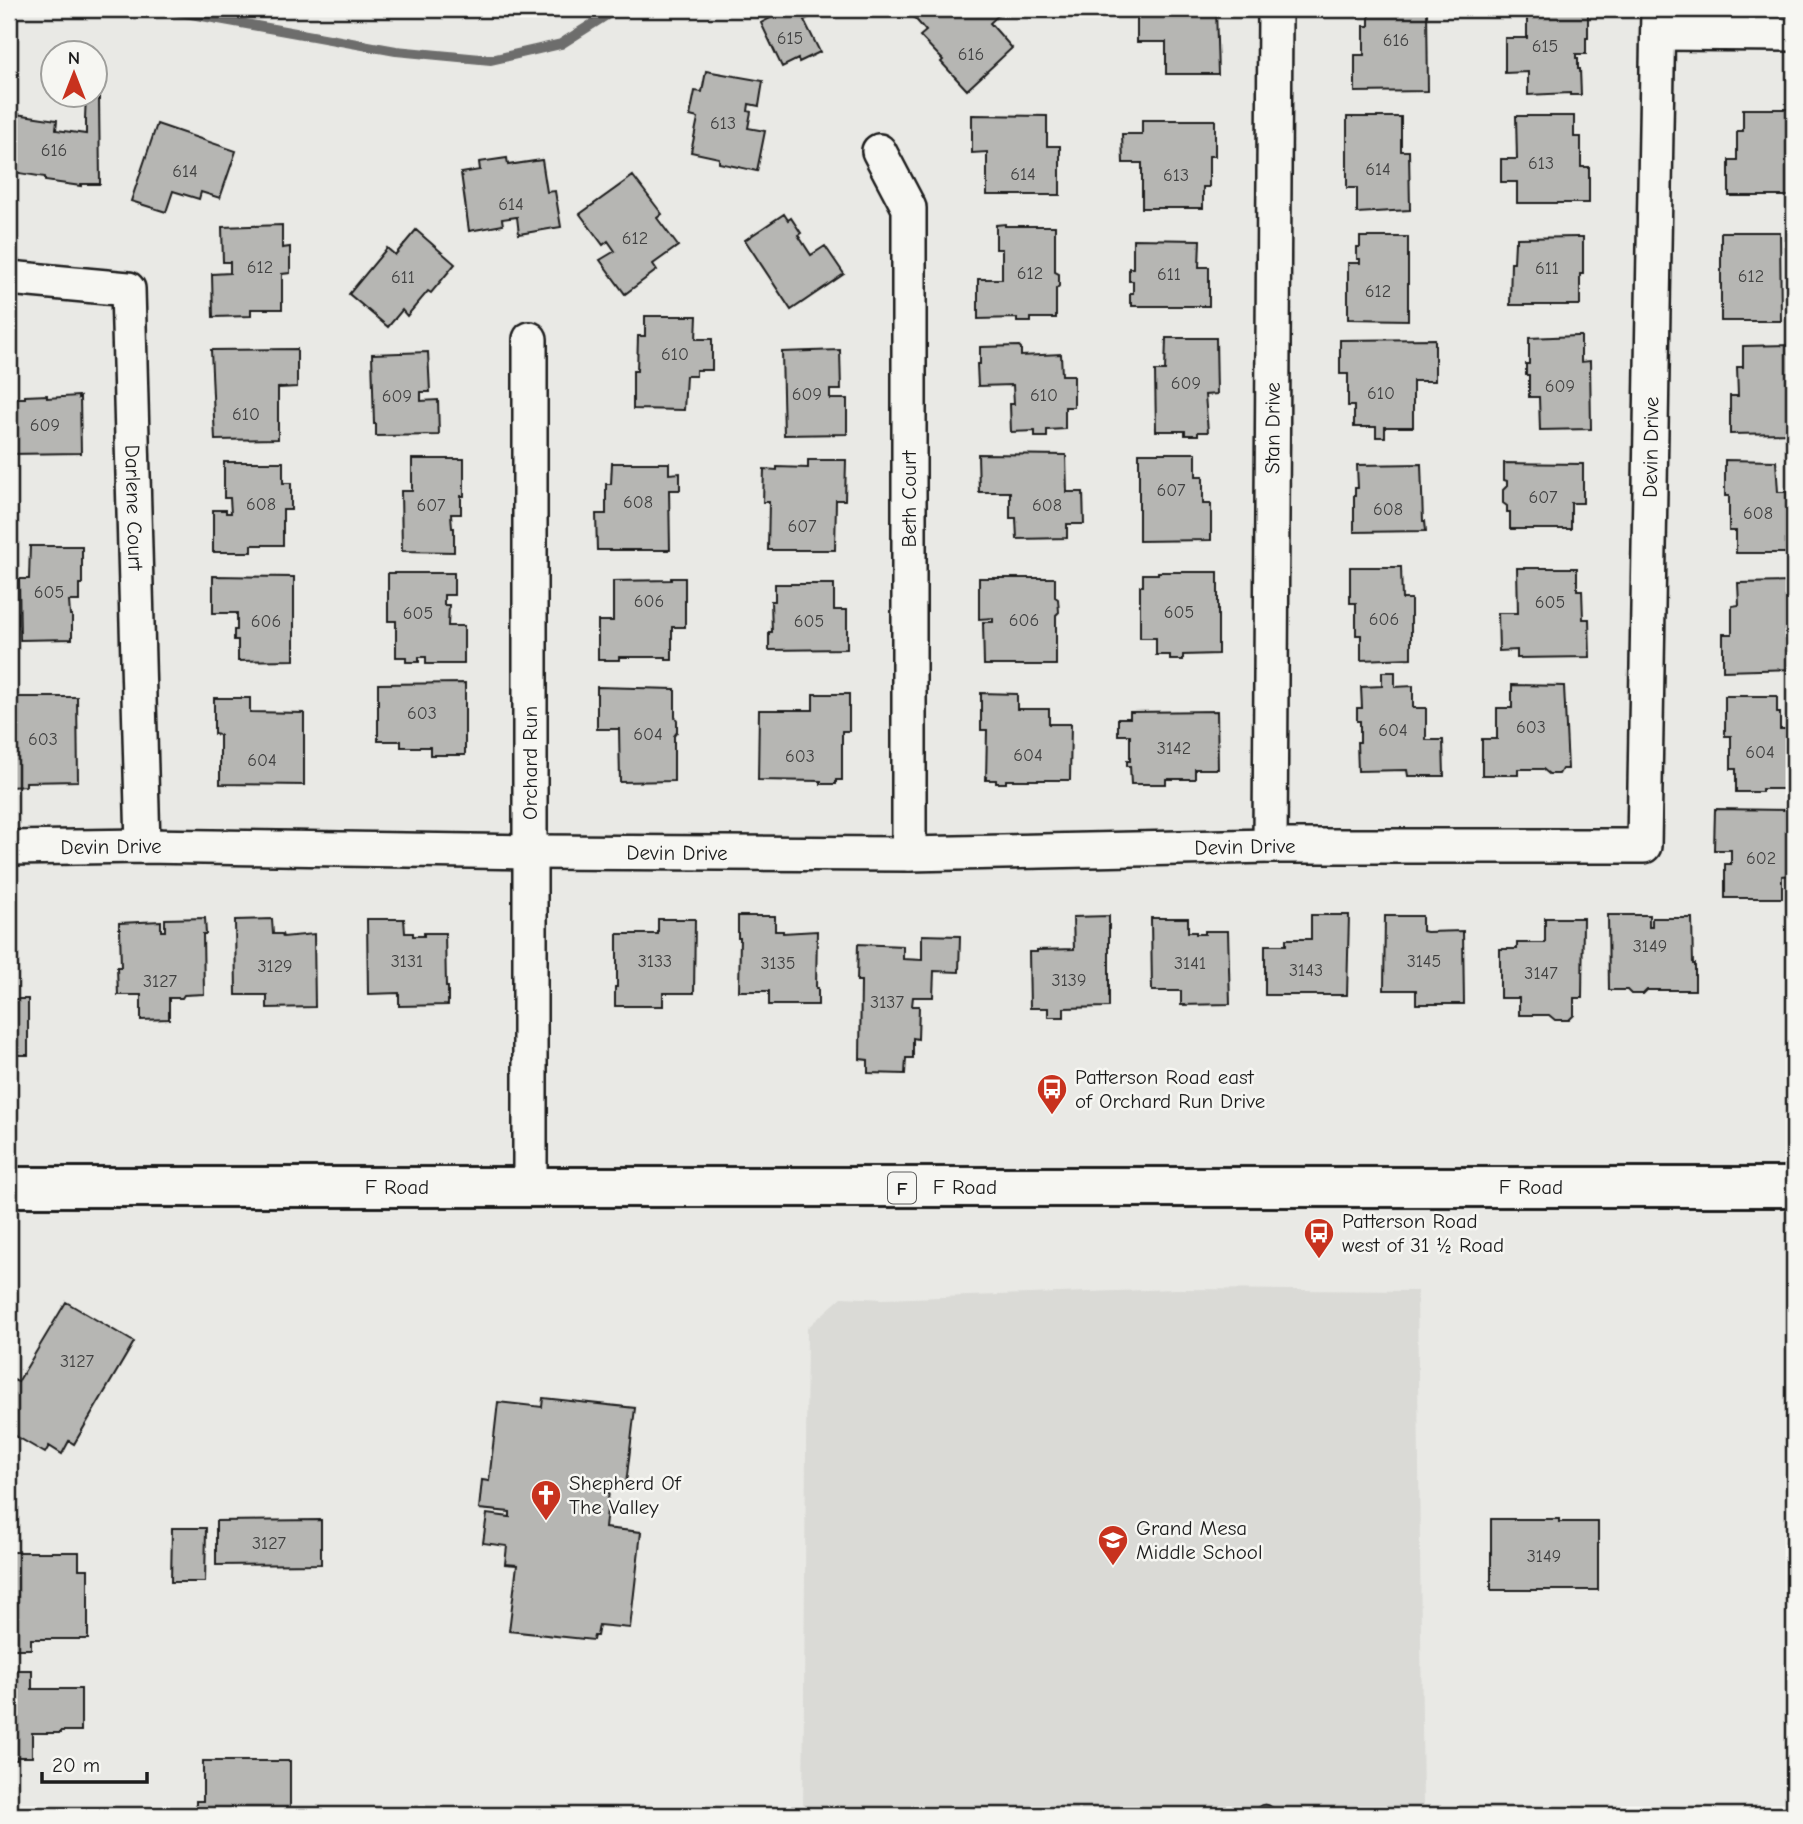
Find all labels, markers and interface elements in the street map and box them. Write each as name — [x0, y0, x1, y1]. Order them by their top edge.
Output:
house number: 615 — [777, 28, 803, 49]
house number: 616 — [1383, 30, 1409, 51]
house number: 615 — [1532, 36, 1558, 57]
north arrow — [38, 38, 108, 108]
house number: 616 — [958, 44, 984, 65]
text: N — [68, 47, 80, 69]
house number: 613 — [710, 113, 736, 134]
house number: 616 — [41, 140, 67, 161]
house number: 613 — [1528, 153, 1554, 174]
house number: 614 — [1365, 159, 1391, 180]
house number: 614 — [172, 161, 198, 182]
house number: 614 — [1010, 164, 1036, 185]
house number: 613 — [1163, 165, 1189, 186]
house number: 614 — [498, 194, 524, 215]
house number: 612 — [622, 228, 648, 249]
house number: 612 — [247, 257, 273, 278]
house number: 611 — [1535, 258, 1559, 279]
house number: 612 — [1017, 263, 1043, 284]
house number: 611 — [1157, 264, 1181, 285]
house number: 612 — [1738, 266, 1764, 287]
house number: 611 — [391, 267, 415, 288]
house number: 612 — [1365, 281, 1391, 302]
house number: 610 — [661, 344, 689, 365]
house number: 609 — [1171, 373, 1201, 394]
house number: 609 — [1545, 376, 1575, 397]
street label: Stan Drive — [1260, 382, 1285, 474]
house number: 610 — [1367, 383, 1395, 404]
house number: 609 — [792, 384, 822, 405]
house number: 610 — [1030, 385, 1058, 406]
house number: 609 — [382, 386, 412, 407]
street label: Devin Drive — [1638, 396, 1664, 498]
house number: 610 — [232, 404, 260, 425]
house number: 609 — [30, 415, 60, 436]
street label: Darlene Court — [120, 444, 148, 572]
street label: Beth Court — [897, 450, 921, 547]
house number: 607 — [1156, 480, 1186, 501]
house number: 607 — [1528, 487, 1558, 508]
house number: 608 — [623, 492, 653, 513]
house number: 608 — [246, 494, 276, 515]
house number: 607 — [416, 495, 446, 516]
house number: 608 — [1032, 495, 1062, 516]
house number: 608 — [1373, 499, 1403, 520]
house number: 608 — [1743, 503, 1773, 524]
house number: 607 — [787, 516, 817, 537]
house number: 605 — [34, 582, 64, 603]
house number: 606 — [634, 591, 664, 612]
house number: 605 — [1535, 592, 1565, 613]
house number: 605 — [1164, 602, 1194, 623]
house number: 605 — [403, 603, 433, 624]
house number: 606 — [1369, 609, 1399, 630]
house number: 606 — [1009, 610, 1039, 631]
house number: 606 — [251, 611, 281, 632]
house number: 605 — [794, 611, 824, 632]
house number: 603 — [407, 703, 437, 724]
street label: Orchard Run — [518, 706, 542, 820]
house number: 603 — [1516, 717, 1546, 738]
house number: 604 — [1378, 720, 1408, 741]
house number: 604 — [633, 724, 663, 745]
house number: 603 — [28, 729, 58, 750]
house number: 3142 — [1157, 738, 1191, 759]
house number: 604 — [1745, 742, 1775, 763]
house number: 604 — [1013, 745, 1043, 766]
house number: 603 — [785, 746, 815, 767]
house number: 604 — [247, 750, 277, 771]
street label: Devin Drive — [60, 834, 162, 859]
street label: Devin Drive — [1194, 834, 1295, 860]
street label: Devin Drive — [626, 841, 728, 865]
house number: 602 — [1746, 848, 1776, 869]
house number: 3149 — [1633, 936, 1667, 957]
house number: 3131 — [391, 951, 423, 972]
house number: 3133 — [638, 951, 672, 972]
house number: 3145 — [1407, 951, 1441, 972]
house number: 3135 — [760, 953, 796, 974]
house number: 3141 — [1174, 953, 1206, 974]
house number: 3129 — [257, 956, 293, 977]
house number: 3143 — [1289, 960, 1323, 981]
house number: 3147 — [1524, 963, 1558, 984]
house number: 3139 — [1052, 970, 1086, 991]
house number: 3127 — [143, 971, 178, 992]
house number: 3137 — [870, 992, 904, 1013]
place label: Patterson Road east of Orchard Run Drive — [1075, 1065, 1265, 1113]
bus stop icon: Patterson Road east of Orchard Run Drive — [1035, 1072, 1069, 1116]
road number: F — [888, 1172, 916, 1204]
street label: F Road — [365, 1175, 429, 1199]
street label: F Road — [933, 1175, 997, 1199]
street label: F Road — [1499, 1175, 1563, 1199]
place label: Patterson Road west of 31 ½ Road — [1342, 1209, 1504, 1257]
bus stop icon: Patterson Road west of 31 ½ Road — [1302, 1216, 1336, 1260]
house number: 3127 — [60, 1351, 95, 1372]
place label: Shepherd Of The Valley — [569, 1471, 682, 1519]
church icon: Shepherd Of The Valley — [529, 1478, 563, 1522]
place label: Grand Mesa Middle School — [1136, 1516, 1263, 1564]
school or university icon: Grand Mesa Middle School — [1096, 1523, 1130, 1567]
house number: 3127 — [252, 1533, 287, 1554]
house number: 3149 — [1527, 1546, 1561, 1567]
scale bar — [42, 1740, 147, 1784]
text: 20 m — [52, 1753, 100, 1777]

